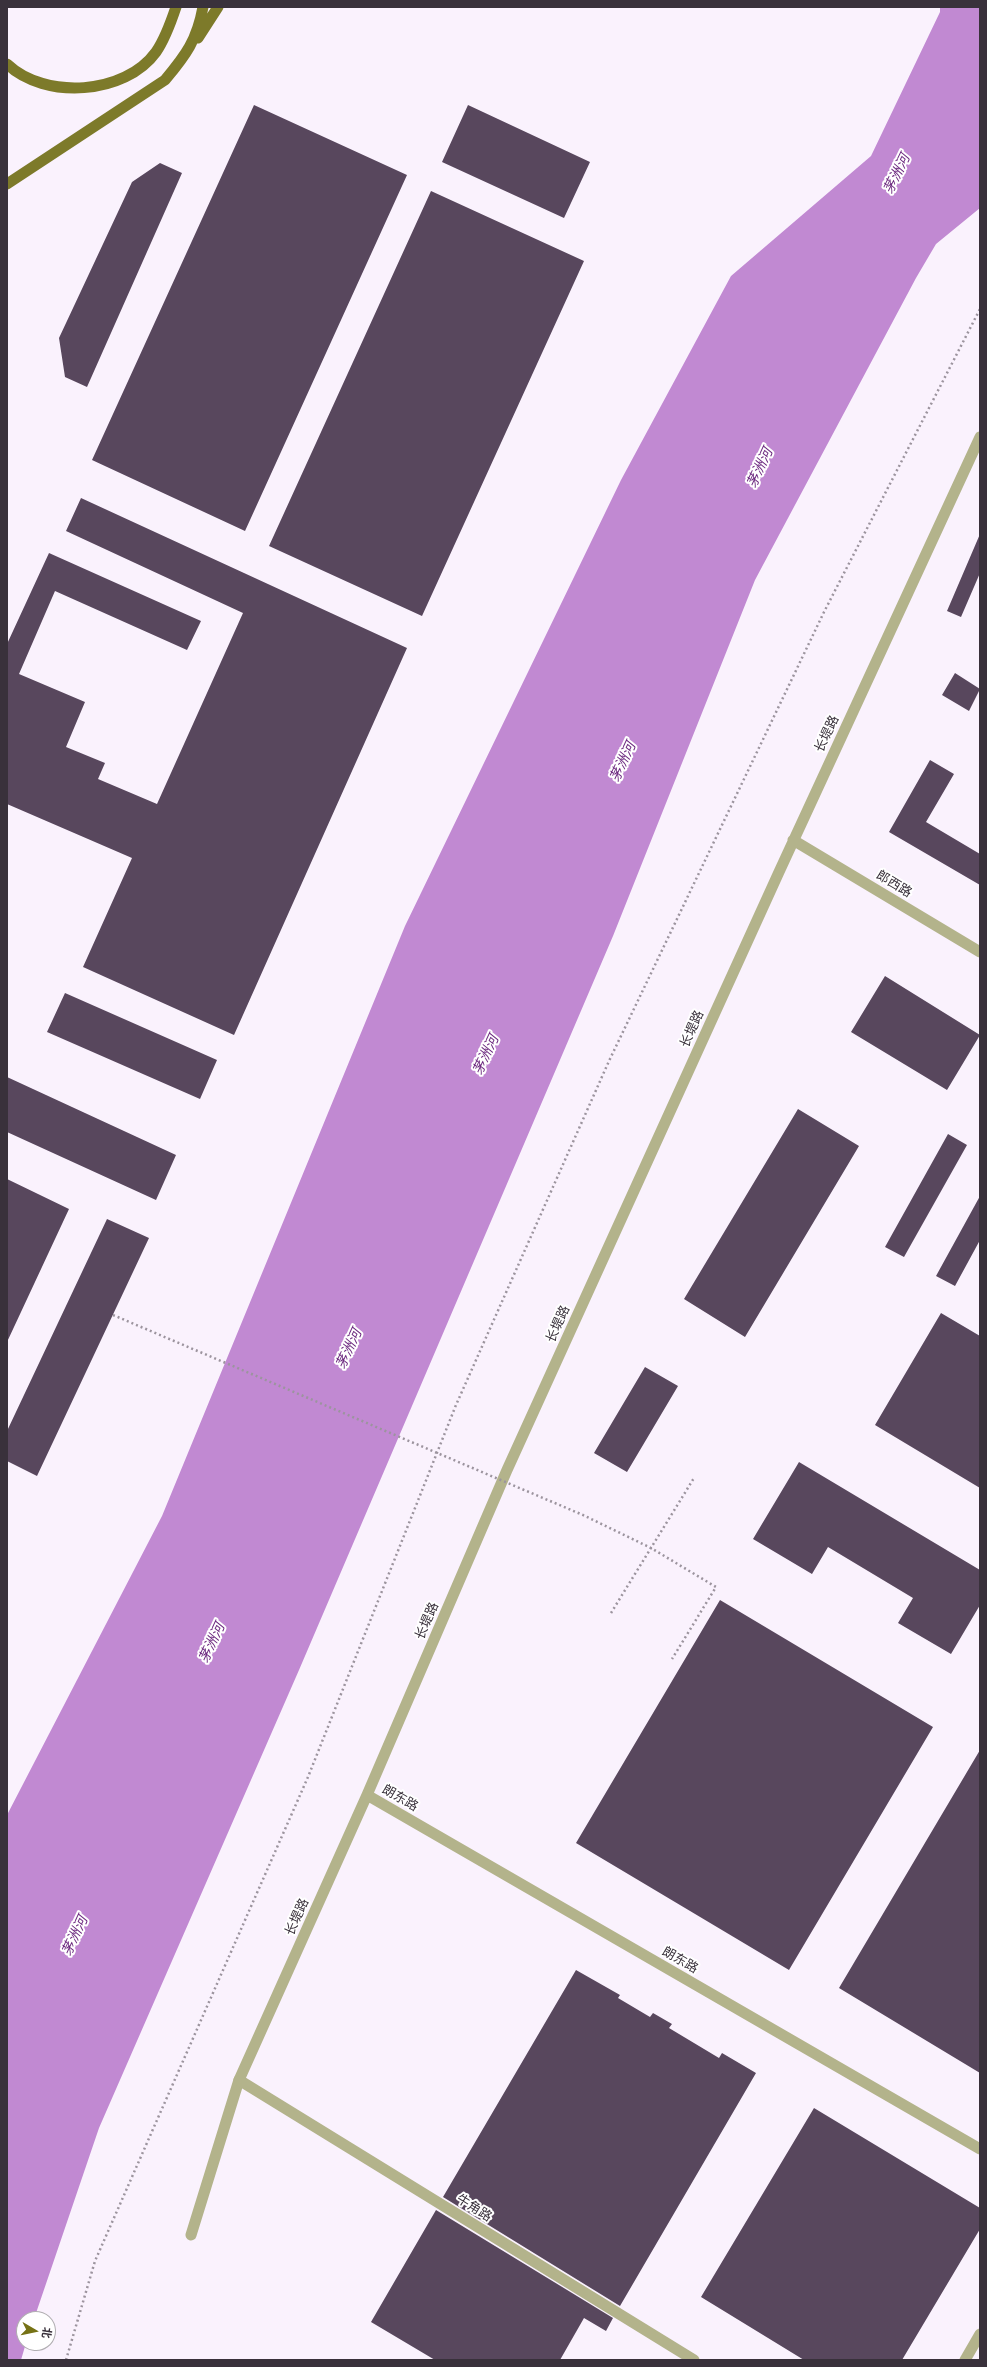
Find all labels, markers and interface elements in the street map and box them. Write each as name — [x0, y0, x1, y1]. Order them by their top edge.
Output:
water label: 茅洲河 — [880, 151, 914, 197]
water label: 茅洲河 — [744, 445, 776, 491]
street label: 长堤路 — [812, 713, 842, 755]
water label: 茅洲河 — [607, 739, 639, 785]
street label: 郎西路 — [873, 867, 915, 901]
street label: 长堤路 — [677, 1008, 707, 1050]
water label: 茅洲河 — [470, 1032, 502, 1078]
street label: 长堤路 — [543, 1303, 573, 1345]
water label: 茅洲河 — [333, 1326, 365, 1372]
street label: 长堤路 — [412, 1600, 442, 1642]
water label: 茅洲河 — [196, 1620, 228, 1666]
street label: 朗东路 — [379, 1781, 421, 1815]
street label: 长堤路 — [282, 1896, 312, 1938]
water label: 茅洲河 — [59, 1913, 91, 1959]
street label: 朗东路 — [659, 1943, 701, 1977]
street label: 牛角路 — [453, 2191, 495, 2225]
north arrow — [16, 2311, 56, 2351]
text: 北 — [39, 2326, 55, 2339]

